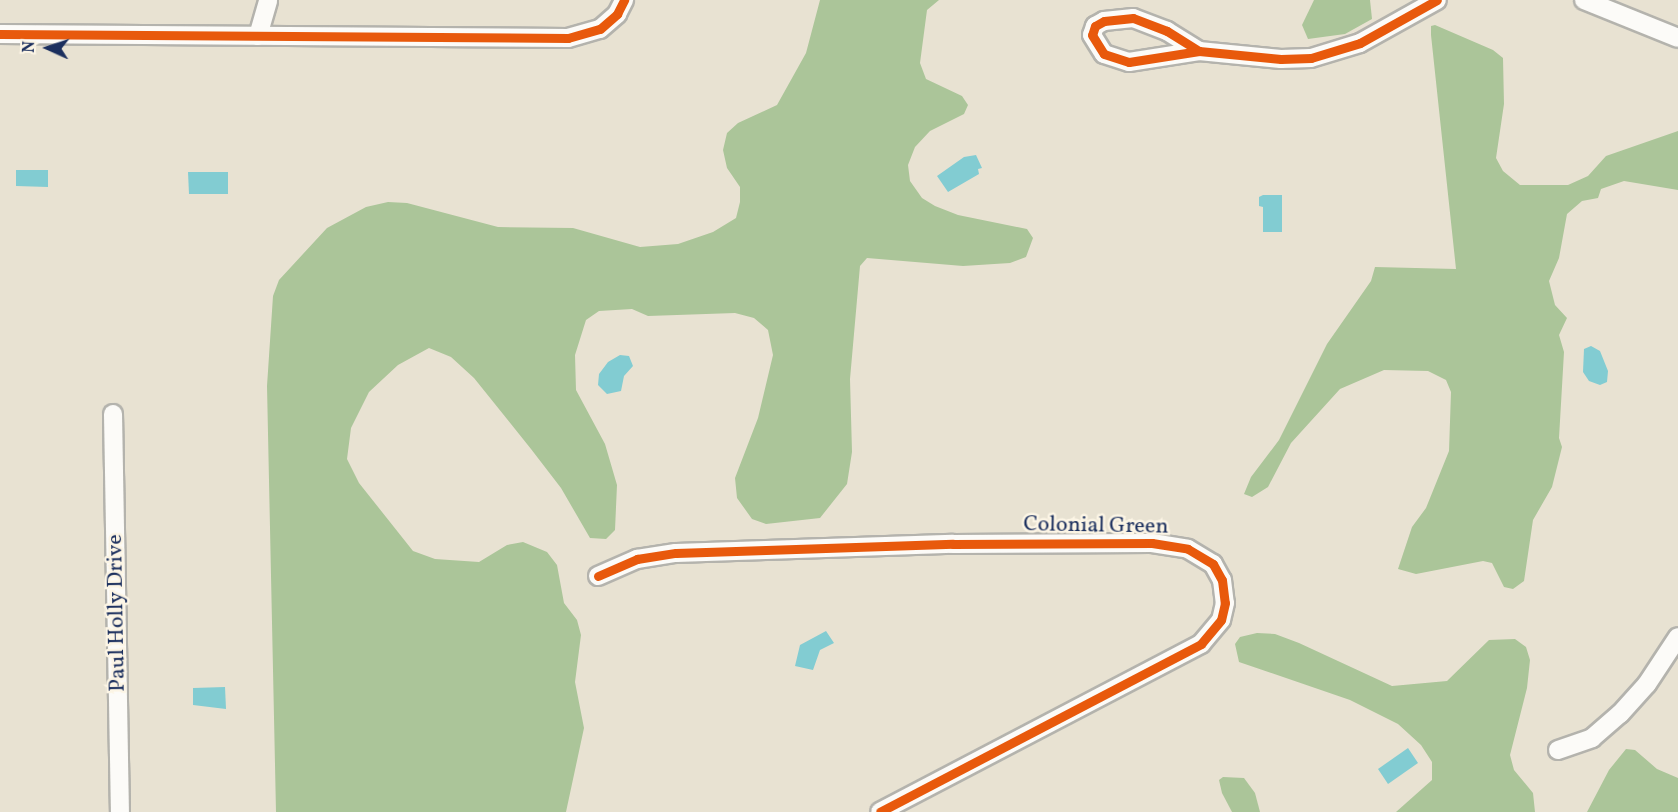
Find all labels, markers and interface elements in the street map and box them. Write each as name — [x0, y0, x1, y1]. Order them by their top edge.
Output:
north arrow — [18, 18, 78, 78]
text: N — [19, 41, 41, 53]
street label: Colonial Green — [1023, 512, 1169, 540]
street label: Paul Holly Drive — [102, 534, 132, 692]

